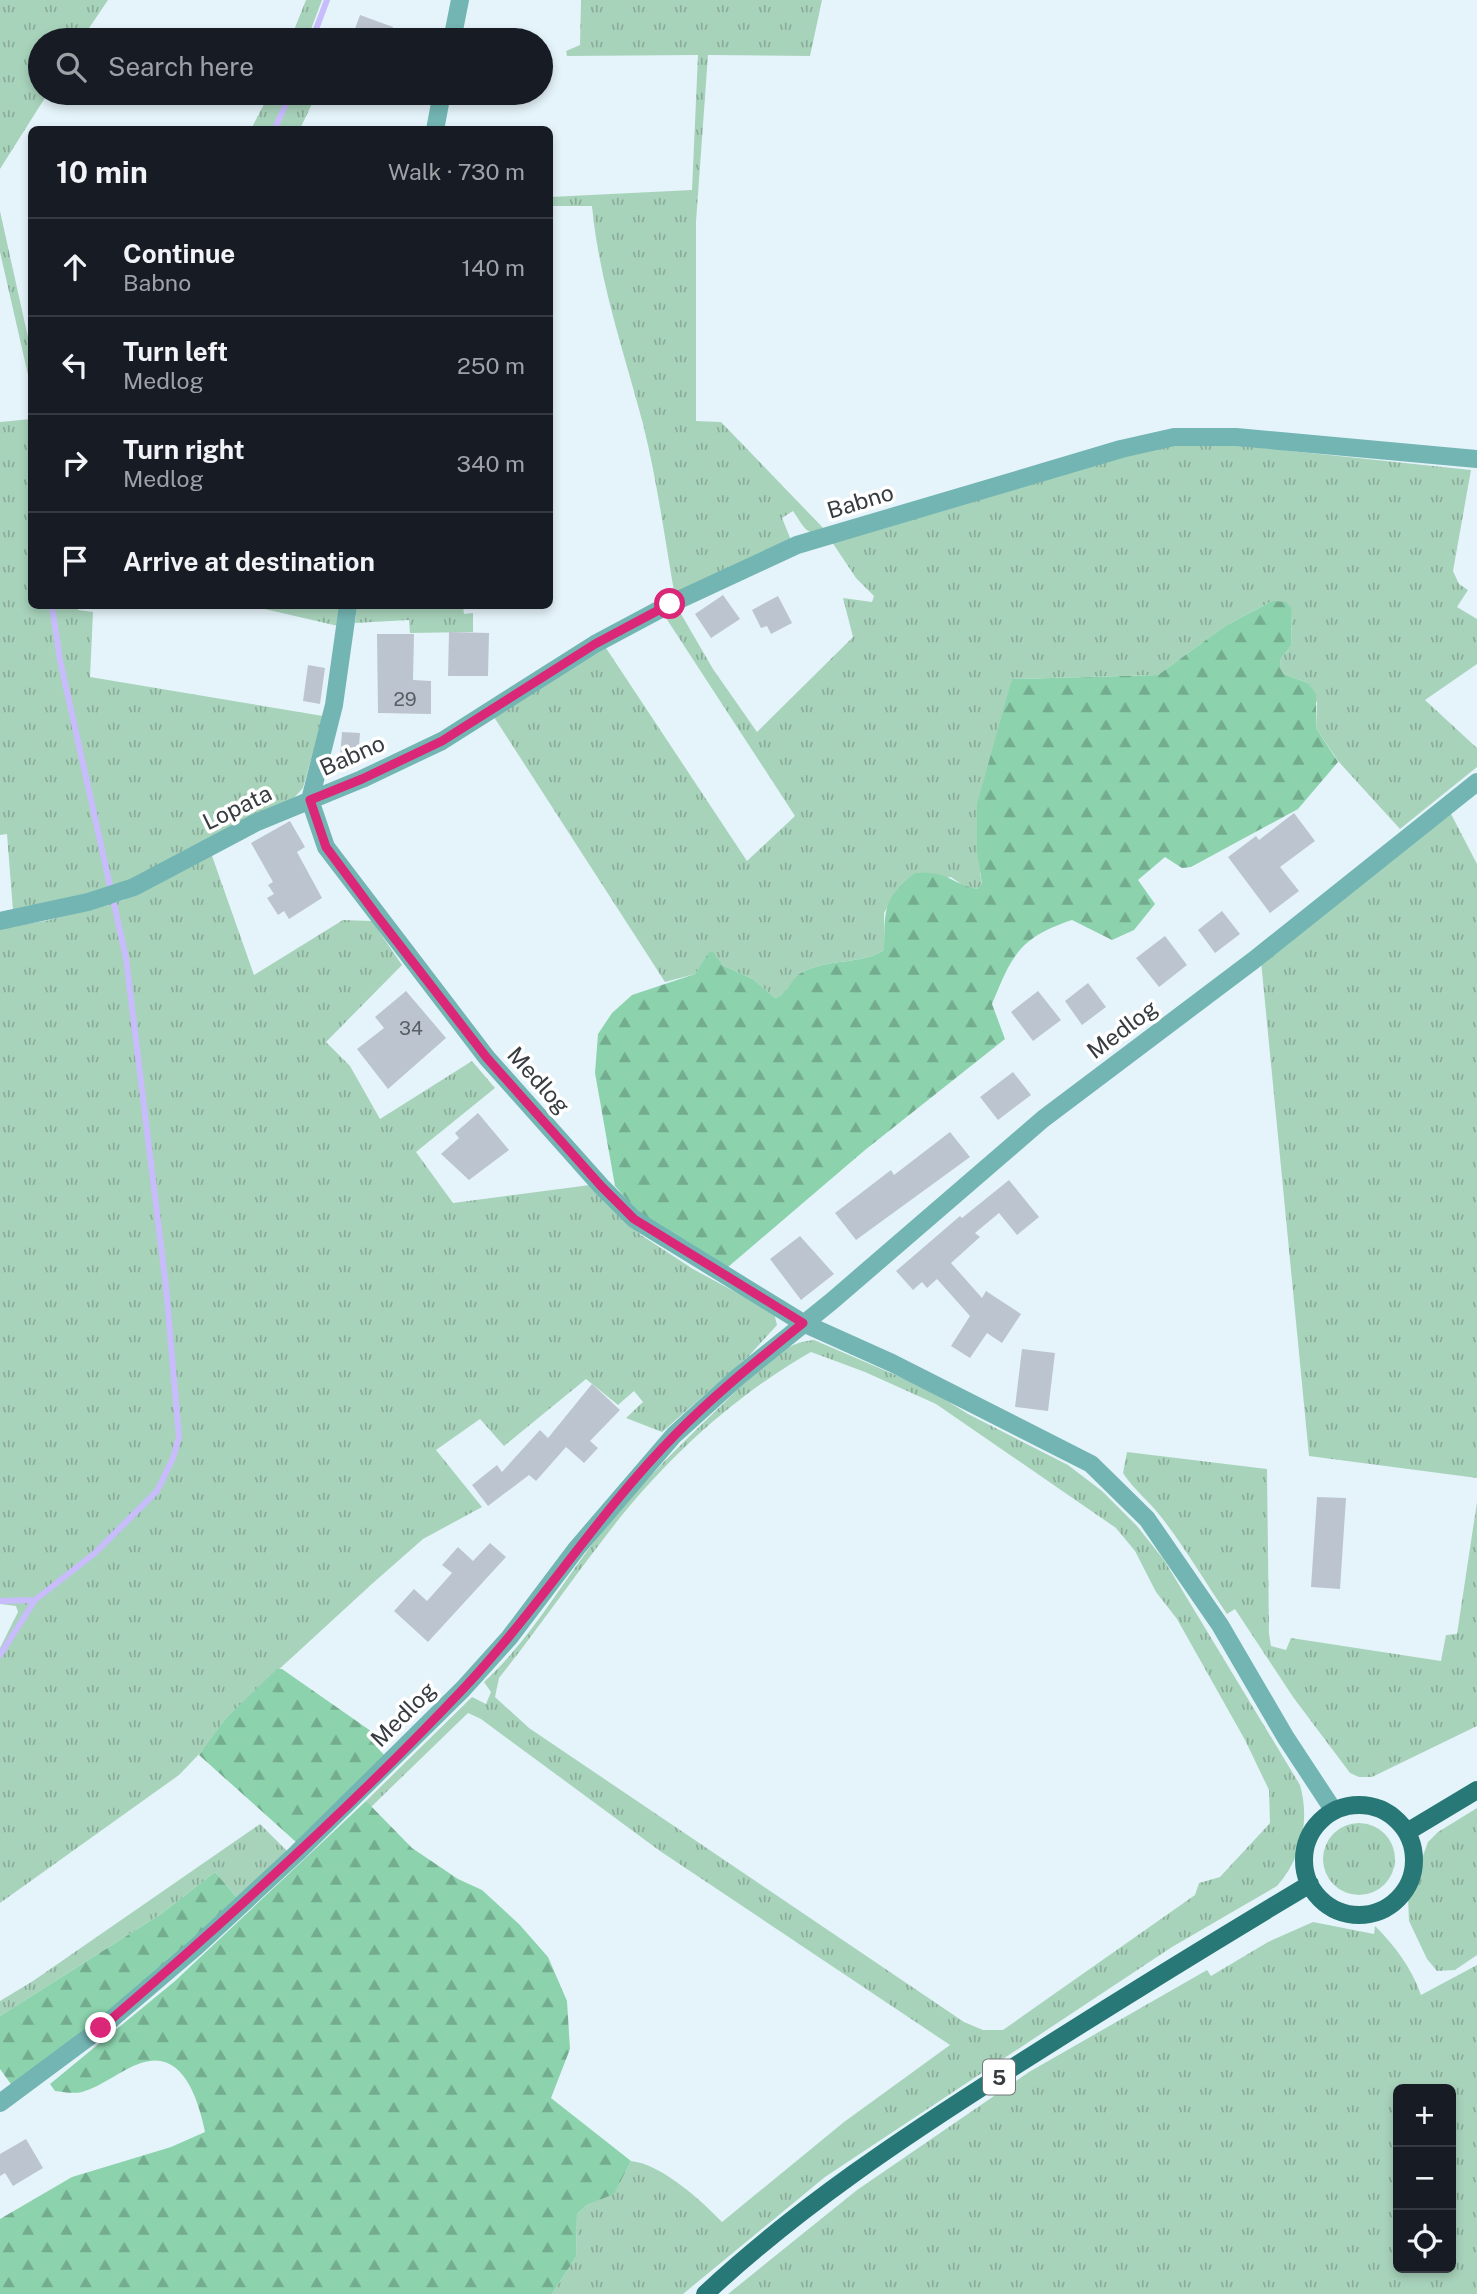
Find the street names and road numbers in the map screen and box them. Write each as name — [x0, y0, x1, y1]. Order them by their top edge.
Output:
street label: Babno — [823, 478, 897, 524]
street label: Babno — [315, 729, 389, 781]
street label: Lopata — [198, 779, 276, 835]
street label: Medlog — [1082, 994, 1162, 1064]
street label: Medlog — [502, 1041, 576, 1119]
street label: Medlog — [365, 1676, 441, 1752]
road number: 5 — [983, 2060, 1015, 2094]

